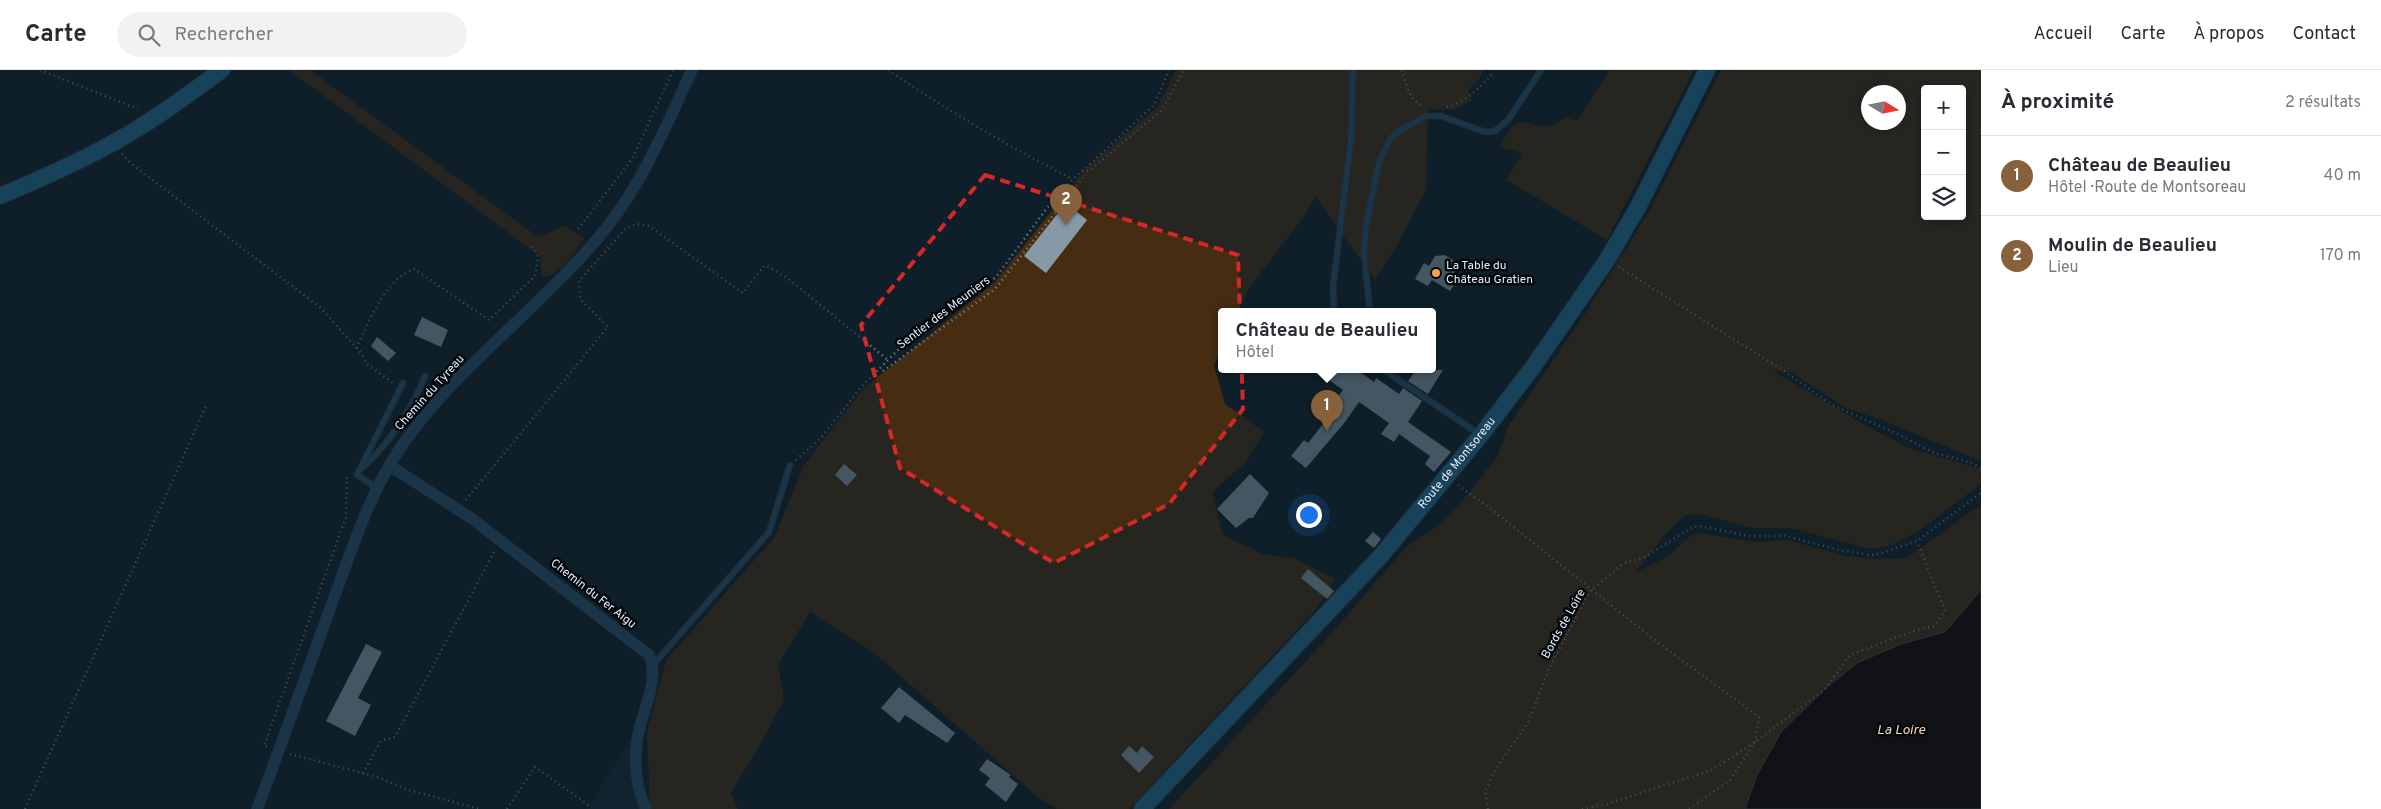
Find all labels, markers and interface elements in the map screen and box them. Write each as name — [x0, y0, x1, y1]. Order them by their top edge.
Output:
search box — [117, 12, 467, 57]
text: Carte — [25, 20, 87, 50]
icon: search — [135, 21, 163, 49]
text: Rechercher — [175, 23, 273, 47]
text: Accueil — [2033, 23, 2092, 46]
text: Carte — [2120, 23, 2165, 46]
text: À propos — [2193, 23, 2264, 46]
text: Contact — [2292, 23, 2356, 46]
north arrow — [1861, 85, 1906, 130]
map controls — [1921, 85, 1966, 220]
button: + — [1921, 85, 1966, 130]
text: À proximité — [2001, 89, 2114, 116]
text: 2 résultats — [2285, 93, 2361, 113]
button: − — [1921, 130, 1966, 175]
text: Château de Beaulieu — [2048, 154, 2231, 178]
text: 1 — [2014, 166, 2020, 186]
text: 40 m — [2323, 166, 2361, 186]
button: layers — [1921, 175, 1966, 220]
text: Hôtel · Route de Montsoreau — [2048, 178, 2246, 198]
pin: 2 — [1050, 184, 1082, 225]
text: Moulin de Beaulieu — [2048, 234, 2217, 258]
text: 2 — [2012, 246, 2022, 266]
text: 170 m — [2320, 246, 2361, 266]
place label: La Table du Château Gratien — [1446, 258, 1533, 288]
text: Lieu — [2048, 258, 2079, 278]
marker: La Table du Château Gratien — [1430, 267, 1442, 279]
street label: Sentier des Meuniers — [894, 273, 994, 353]
popup — [1218, 308, 1436, 373]
text: Château de Beaulieu — [1236, 319, 1418, 343]
text: Hôtel — [1236, 343, 1274, 363]
street label: Chemin du Tyreau — [392, 352, 468, 434]
pin: 1 — [1311, 390, 1343, 431]
street label: Route de Montsoreau — [1415, 414, 1500, 513]
your location — [1296, 502, 1322, 528]
street label: Chemin du Fer Aigu — [547, 556, 639, 632]
street label: Bords de Loire — [1538, 586, 1590, 662]
water label: La Loire — [1877, 722, 1926, 739]

